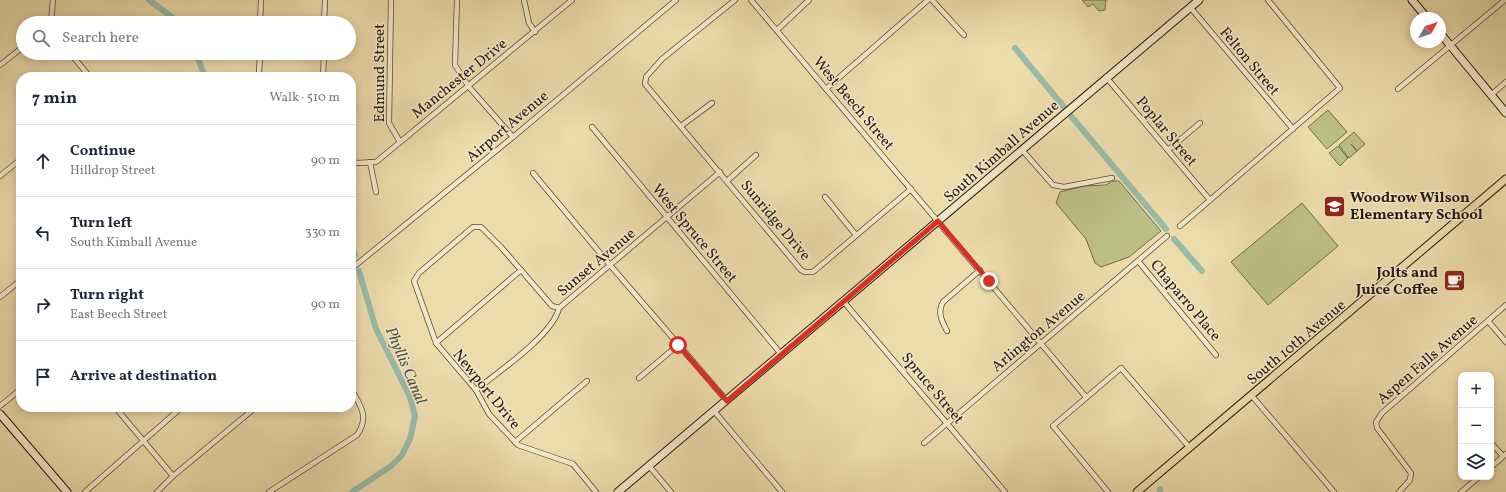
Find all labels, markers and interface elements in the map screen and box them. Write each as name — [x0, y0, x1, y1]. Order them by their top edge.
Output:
north arrow — [1410, 12, 1446, 48]
search box — [16, 16, 356, 60]
street label: Felton Street — [1214, 23, 1284, 101]
street label: Edmund Street — [370, 24, 391, 122]
icon: search — [30, 27, 52, 49]
text: Search here — [62, 28, 139, 49]
street label: Manchester Drive — [408, 34, 512, 124]
street label: West Beech Street — [807, 52, 898, 155]
street label: Airport Avenue — [462, 86, 554, 168]
text: 7 min — [32, 87, 77, 110]
text: Walk · 510 m — [269, 89, 340, 107]
street label: Poplar Street — [1130, 93, 1201, 171]
street label: South Kimball Avenue — [940, 96, 1064, 208]
text: Continue — [70, 141, 135, 162]
icon: ahead — [32, 150, 54, 172]
text: 90 m — [311, 152, 340, 170]
text: Hilldrop Street — [70, 162, 155, 180]
street label: Sunridge Drive — [735, 176, 815, 266]
street label: West Spruce Street — [646, 180, 742, 288]
place label: Woodrow Wilson Elementary School — [1350, 188, 1483, 226]
school or university icon: Woodrow Wilson Elementary School — [1322, 193, 1348, 219]
text: Turn left — [70, 213, 132, 234]
icon: left — [32, 222, 54, 244]
text: 330 m — [305, 224, 340, 242]
street label: Sunset Avenue — [553, 224, 641, 302]
text: South Kimball Avenue — [70, 234, 197, 252]
street label: Chaparro Place — [1145, 256, 1225, 346]
place label: Jolts and Juice Coffee — [1355, 263, 1438, 301]
cafe icon: Jolts and Juice Coffee — [1441, 268, 1467, 294]
route end — [980, 272, 998, 290]
text: Turn right — [70, 285, 144, 306]
street label: Arlington Avenue — [988, 287, 1090, 378]
icon: right — [32, 294, 54, 316]
text: 90 m — [311, 296, 340, 314]
street label: South 10th Avenue — [1243, 296, 1351, 391]
text: East Beech Street — [70, 306, 167, 324]
street label: Aspen Falls Avenue — [1373, 310, 1483, 410]
water label: Phyllis Canal — [379, 324, 431, 408]
route start — [669, 336, 687, 354]
street label: Newport Drive — [447, 345, 525, 434]
street label: Spruce Street — [896, 349, 968, 429]
icon: arrive — [32, 366, 54, 388]
text: Arrive at destination — [70, 366, 217, 387]
map controls — [1458, 372, 1494, 480]
button: + — [1458, 372, 1494, 408]
button: − — [1458, 408, 1494, 444]
button: layers — [1458, 444, 1494, 480]

